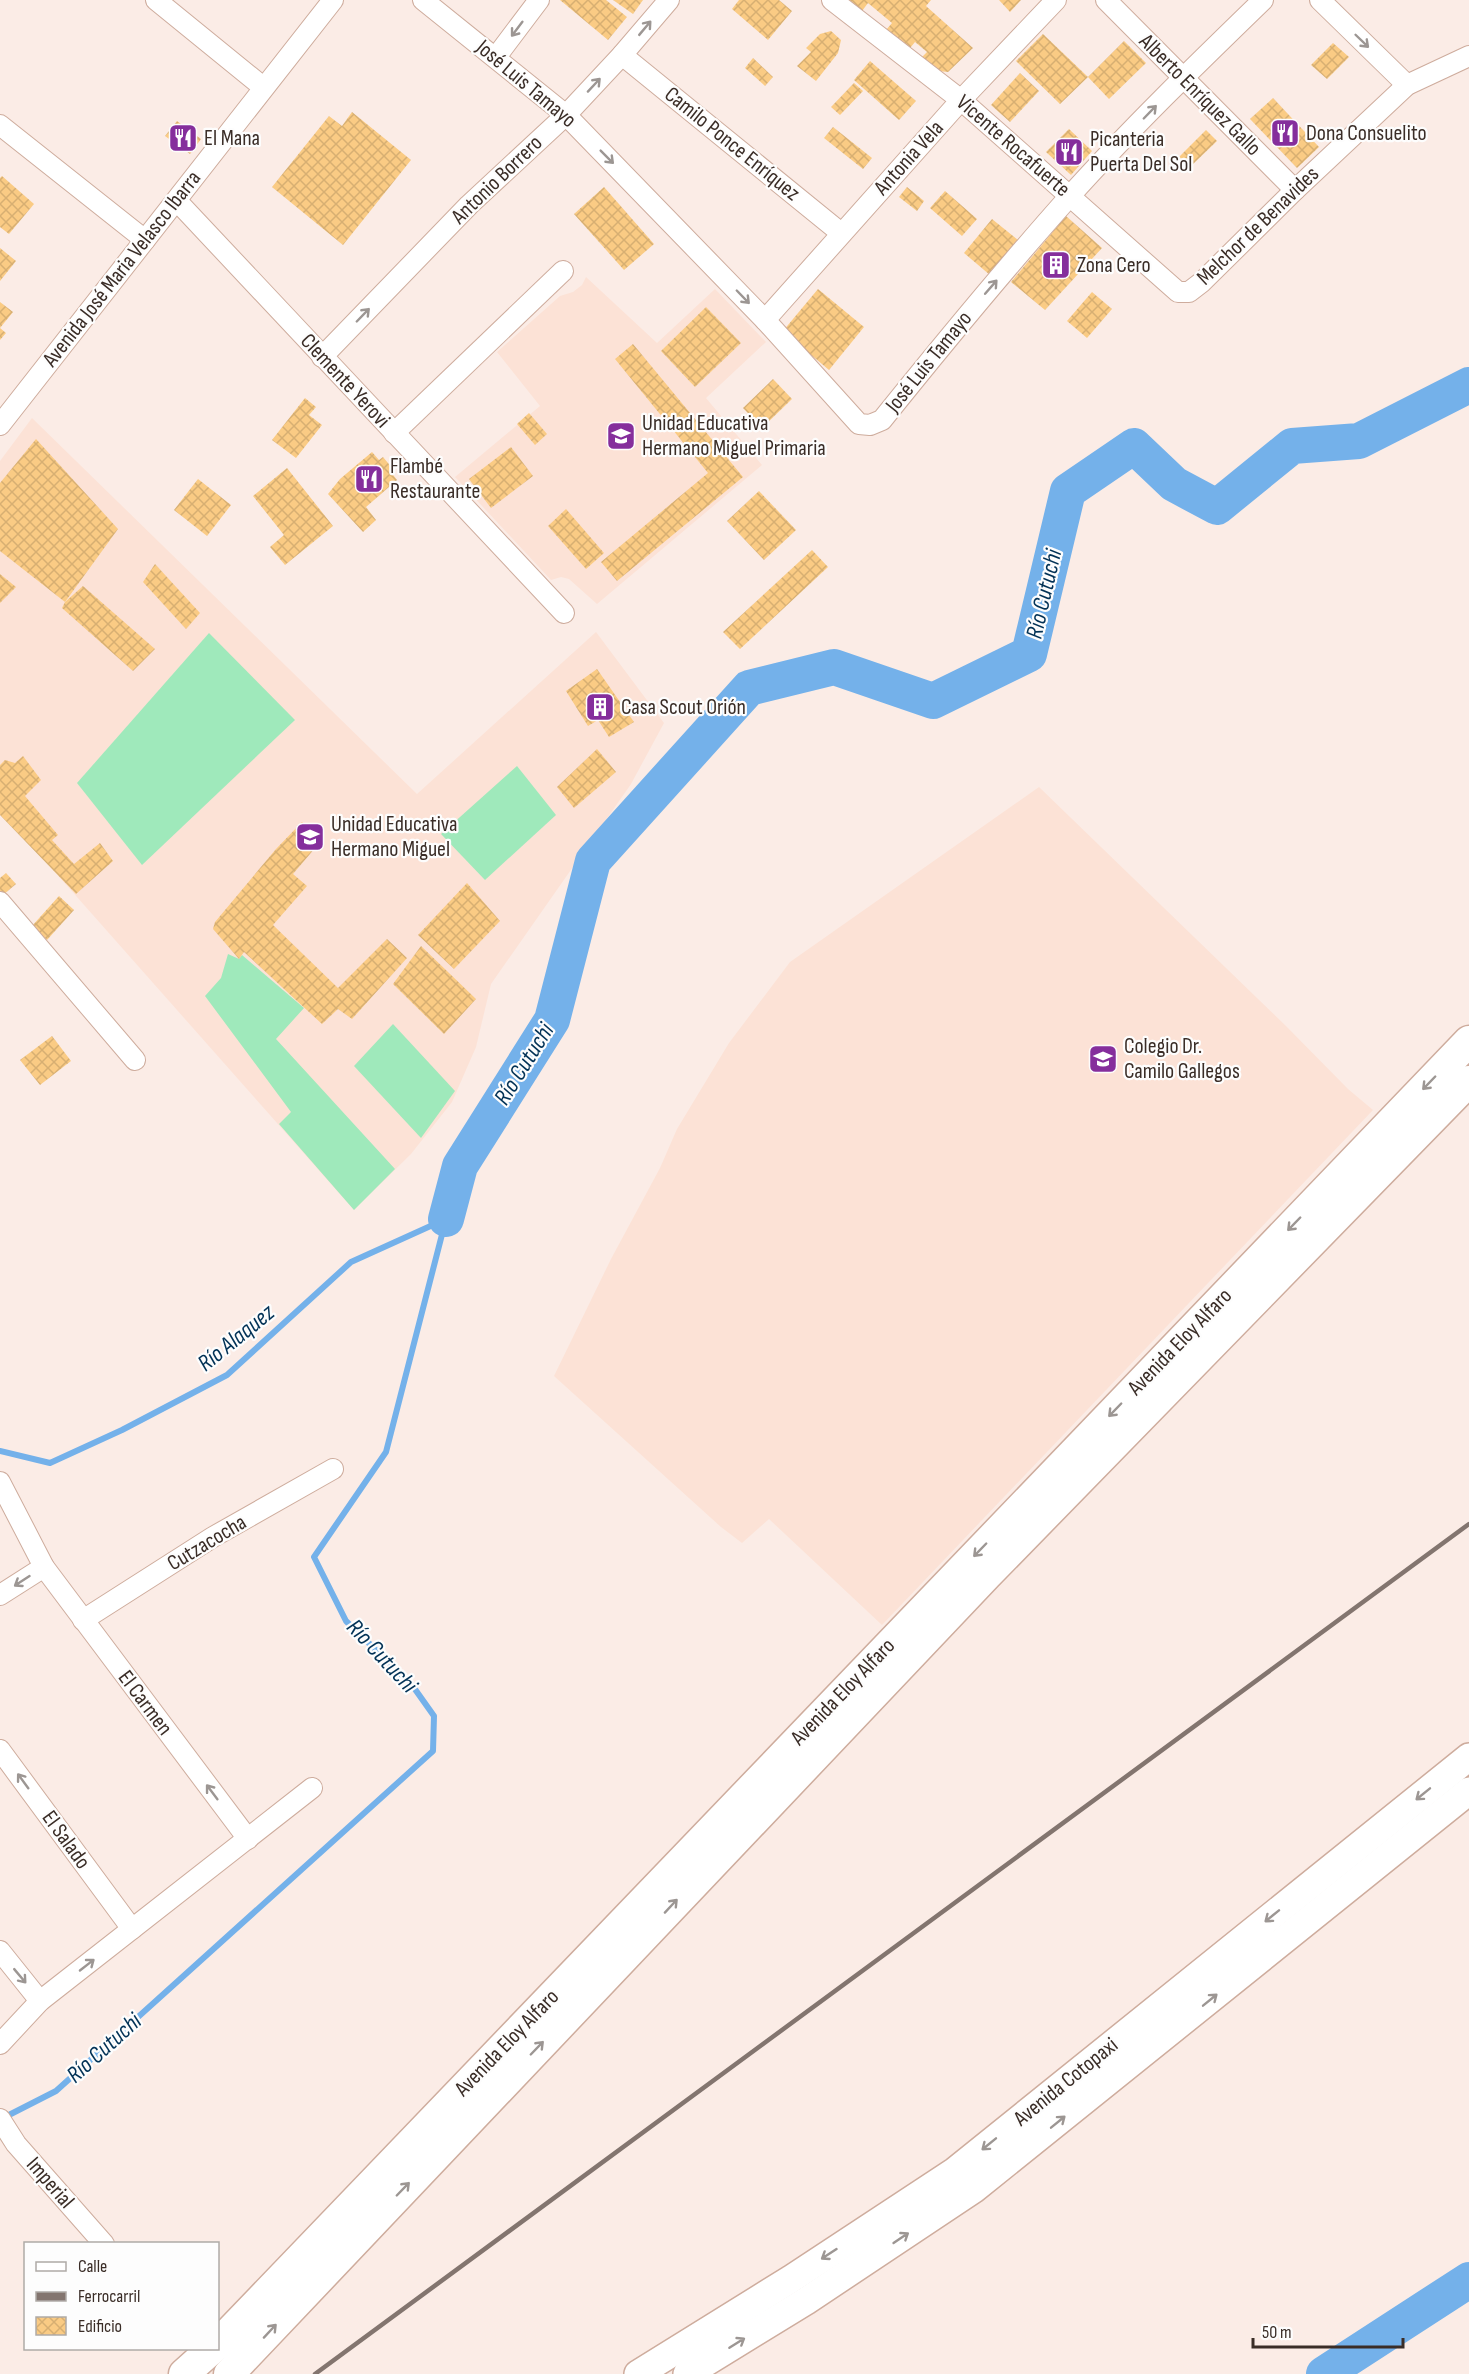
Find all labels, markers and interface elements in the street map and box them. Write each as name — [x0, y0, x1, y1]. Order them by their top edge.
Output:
one-way arrow — [511, 20, 524, 36]
one-way arrow — [639, 20, 652, 36]
street label: Alberto Enríquez Gallo — [1133, 28, 1267, 162]
one-way arrow — [1354, 33, 1369, 48]
street label: José Luis Tamayo — [470, 34, 582, 134]
one-way arrow — [587, 78, 601, 93]
street label: Camilo Ponce Enríquez — [659, 81, 805, 207]
street label: Vicente Rocafuerte — [950, 89, 1076, 203]
one-way arrow — [1143, 104, 1158, 119]
street label: Antonia Vela — [868, 115, 950, 202]
restaurant icon: Dona Consuelito — [1269, 117, 1301, 149]
place label: Dona Consuelito — [1306, 120, 1427, 147]
restaurant icon: El Mana — [167, 122, 199, 154]
place label: El Mana — [204, 125, 260, 152]
place label: Picanteria Puerta Del Sol — [1090, 126, 1192, 178]
street label: Antonio Borrero — [445, 130, 548, 231]
restaurant icon: Picanteria Puerta Del Sol — [1053, 136, 1085, 168]
one-way arrow — [600, 149, 615, 164]
street label: Melchor de Benavides — [1191, 161, 1325, 291]
street label: Avenida José Maria Velasco Ibarra — [36, 166, 207, 373]
building icon: Zona Cero — [1040, 249, 1072, 281]
place label: Zona Cero — [1077, 252, 1151, 279]
one-way arrow — [984, 280, 998, 295]
one-way arrow — [736, 289, 750, 304]
street label: José Luis Tamayo — [879, 306, 978, 419]
one-way arrow — [356, 308, 370, 323]
street label: Clemente Yerovi — [294, 328, 396, 434]
place label: Unidad Educativa Hermano Miguel Primaria — [642, 410, 826, 462]
school or university icon: Unidad Educativa Hermano Miguel Primaria — [605, 420, 637, 452]
place label: Flambé Restaurante — [390, 453, 480, 505]
restaurant icon: Flambé Restaurante — [353, 463, 385, 495]
water label: Río Cutuchi — [1020, 546, 1068, 641]
building icon: Casa Scout Orión — [584, 691, 616, 723]
place label: Casa Scout Orión — [621, 694, 746, 721]
place label: Unidad Educativa Hermano Miguel — [331, 811, 457, 863]
school or university icon: Unidad Educativa Hermano Miguel — [294, 821, 326, 853]
water label: Río Cutuchi — [488, 1017, 561, 1110]
place label: Colegio Dr. Camilo Gallegos — [1124, 1033, 1240, 1085]
school or university icon: Colegio Dr. Camilo Gallegos — [1087, 1043, 1119, 1075]
one-way arrow — [1421, 1075, 1436, 1090]
one-way arrow — [1286, 1216, 1301, 1231]
street label: Avenida Eloy Alfaro — [1121, 1283, 1238, 1402]
water label: Río Alaquez — [192, 1297, 282, 1378]
one-way arrow — [1108, 1402, 1122, 1417]
street label: Cutzacocha — [163, 1509, 251, 1577]
one-way arrow — [973, 1543, 987, 1558]
one-way arrow — [14, 1575, 31, 1587]
water label: Río Cutuchi — [340, 1613, 424, 1700]
street label: Avenida Eloy Alfaro — [784, 1633, 901, 1752]
street label: El Carmen — [112, 1665, 178, 1741]
one-way arrow — [16, 1773, 29, 1789]
one-way arrow — [206, 1784, 219, 1800]
one-way arrow — [1416, 1787, 1432, 1800]
street label: El Salado — [36, 1806, 96, 1874]
one-way arrow — [664, 1899, 678, 1914]
one-way arrow — [1264, 1909, 1280, 1922]
one-way arrow — [78, 1958, 94, 1971]
one-way arrow — [14, 1968, 27, 1984]
street label: Avenida Eloy Alfaro — [448, 1984, 565, 2103]
one-way arrow — [1201, 1993, 1217, 2006]
water label: Río Cutuchi — [61, 2006, 148, 2089]
street label: Avenida Cotopaxi — [1008, 2032, 1124, 2133]
one-way arrow — [530, 2040, 544, 2055]
one-way arrow — [1049, 2115, 1065, 2128]
one-way arrow — [981, 2137, 997, 2150]
street label: Imperial — [20, 2152, 80, 2214]
one-way arrow — [396, 2182, 410, 2197]
one-way arrow — [892, 2232, 909, 2244]
legend — [24, 2242, 219, 2350]
one-way arrow — [820, 2248, 837, 2261]
text: Calle — [78, 2256, 107, 2277]
text: Ferrocarril — [78, 2286, 140, 2307]
scale bar — [1253, 2311, 1403, 2349]
text: Edificio — [78, 2316, 122, 2337]
text: 50 m — [1262, 2322, 1292, 2343]
one-way arrow — [262, 2324, 277, 2339]
one-way arrow — [728, 2337, 745, 2349]

